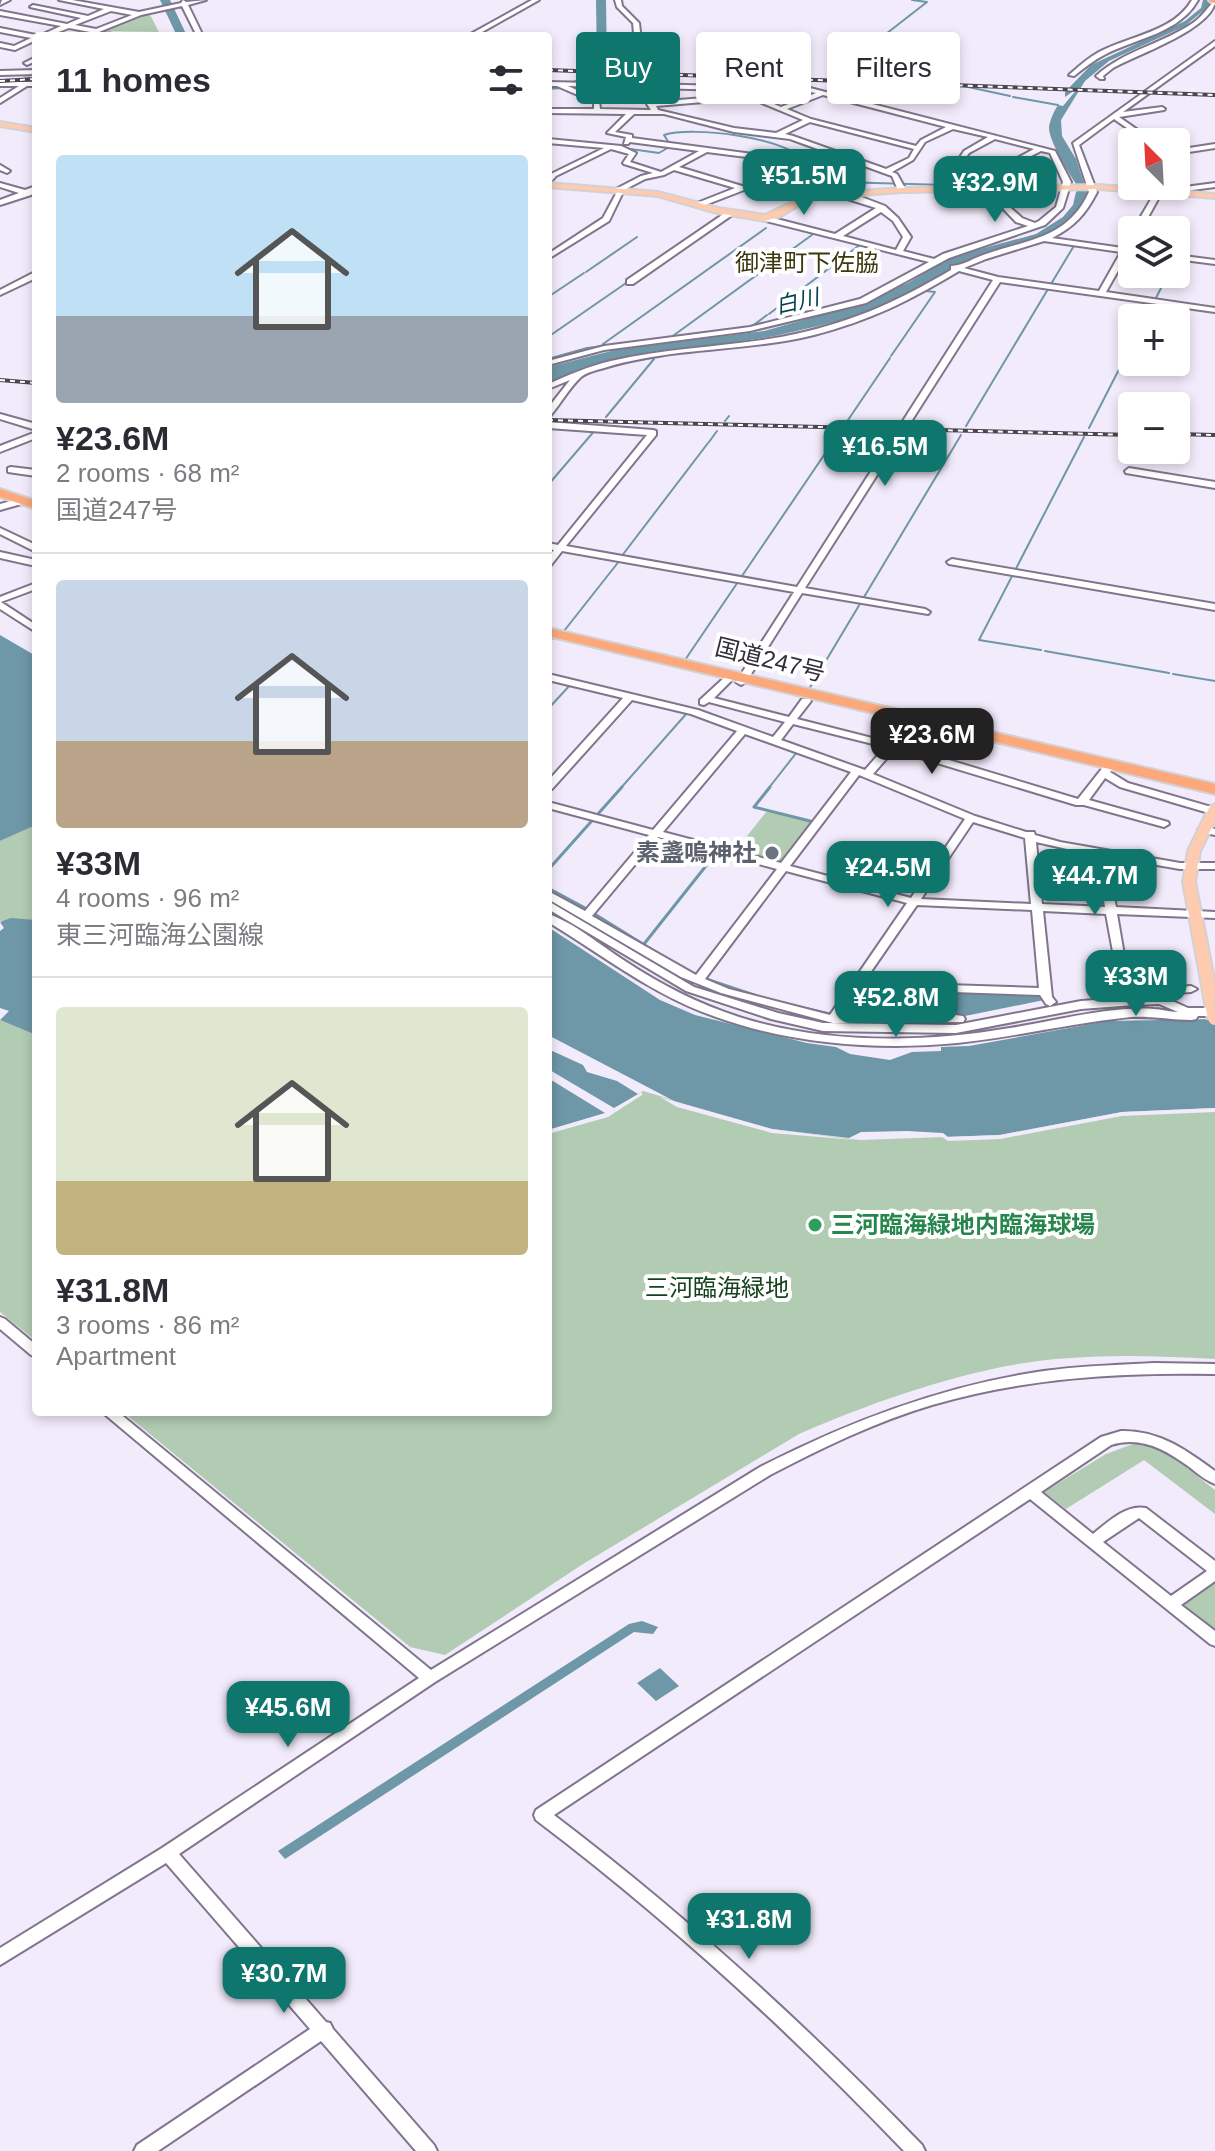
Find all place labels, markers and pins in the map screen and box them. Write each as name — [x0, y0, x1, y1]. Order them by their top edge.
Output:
pin: ¥51.5M — [739, 149, 869, 217]
pin: ¥32.9M — [930, 156, 1060, 224]
pin: ¥16.5M — [820, 420, 950, 488]
pin: ¥23.6M — [867, 708, 997, 776]
place label: 素盞嗚神社 — [636, 839, 756, 866]
pin: ¥24.5M — [823, 841, 953, 909]
marker: 素盞嗚神社 — [763, 844, 781, 862]
pin: ¥44.7M — [1030, 849, 1160, 917]
pin: ¥33M — [1089, 950, 1183, 1018]
pin: ¥52.8M — [831, 971, 961, 1039]
place label: 三河臨海緑地内臨海球場 — [831, 1211, 1095, 1238]
marker: 三河臨海緑地内臨海球場 — [806, 1216, 824, 1234]
pin: ¥45.6M — [223, 1681, 353, 1749]
pin: ¥31.8M — [684, 1893, 814, 1961]
pin: ¥30.7M — [219, 1947, 349, 2015]

